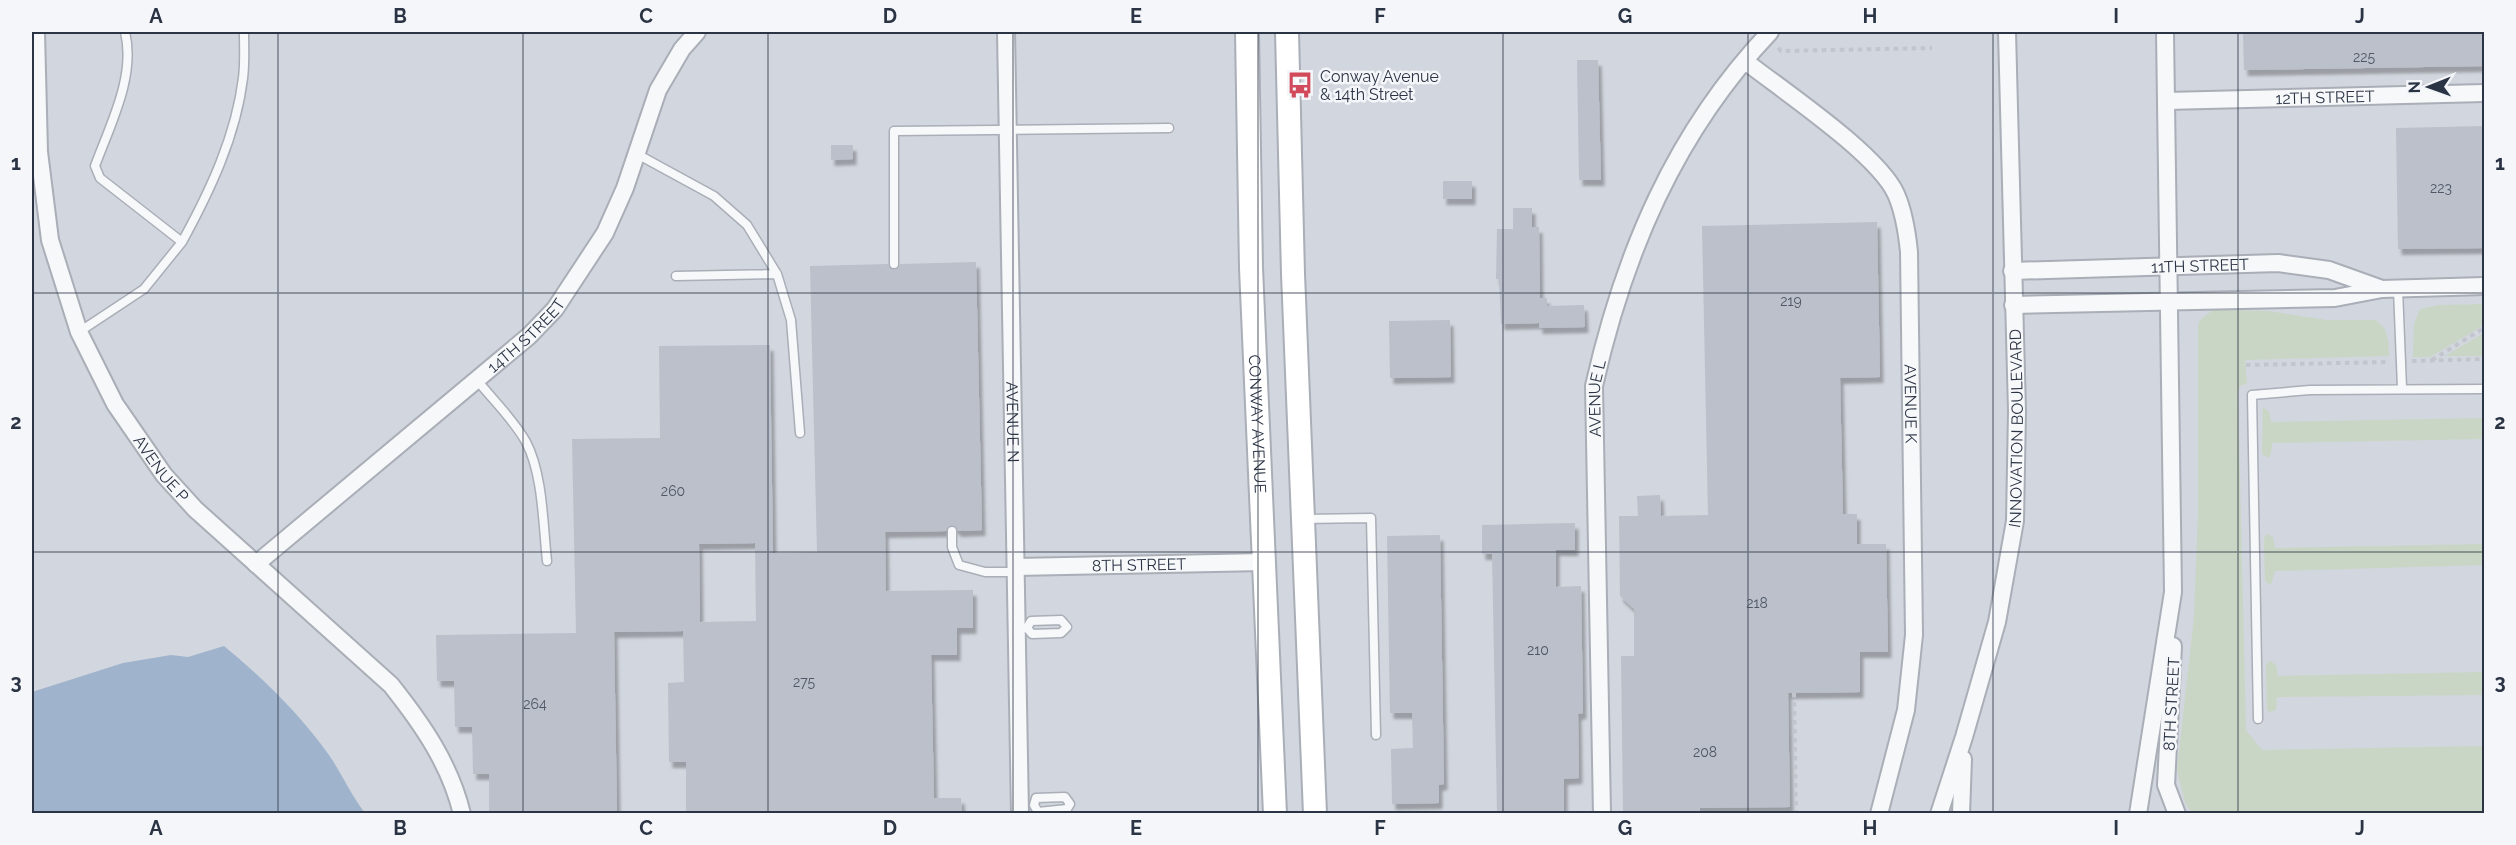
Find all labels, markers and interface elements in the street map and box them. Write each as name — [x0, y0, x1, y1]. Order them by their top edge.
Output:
text: A — [149, 4, 163, 28]
text: B — [393, 4, 407, 28]
text: C — [639, 4, 653, 28]
text: D — [883, 4, 897, 28]
text: E — [1130, 4, 1142, 28]
text: F — [1374, 4, 1386, 28]
text: G — [1618, 4, 1632, 28]
text: H — [1863, 4, 1877, 28]
text: I — [2113, 4, 2119, 28]
text: J — [2355, 4, 2365, 28]
house number: 225 — [2353, 49, 2375, 65]
north arrow — [2399, 57, 2459, 117]
place label: Conway Avenue & 14th Street — [1320, 67, 1439, 104]
bus stop icon: Conway Avenue & 14th Street — [1285, 70, 1315, 100]
text: N — [2405, 81, 2424, 94]
street label: 12TH STREET — [2275, 87, 2375, 108]
text: 1 — [11, 151, 21, 175]
text: 1 — [2495, 151, 2505, 175]
house number: 223 — [2430, 180, 2452, 196]
street label: 11TH STREET — [2151, 255, 2249, 277]
house number: 219 — [1780, 293, 1802, 309]
street label: 14TH STREET — [484, 295, 569, 377]
street label: INNOVATION BOULEVARD — [2005, 329, 2027, 529]
street label: CONWAY AVENUE — [1245, 354, 1270, 494]
street label: AVENUE L — [1585, 357, 1610, 437]
street label: AVENUE K — [1900, 364, 1921, 444]
street label: AVENUE N — [1002, 381, 1023, 463]
text: 2 — [10, 410, 22, 434]
text: 2 — [2494, 410, 2506, 434]
street label: AVENUE P — [129, 432, 193, 506]
house number: 260 — [661, 483, 685, 499]
street label: 8TH STREET — [1092, 555, 1187, 575]
house number: 218 — [1746, 595, 1768, 611]
house number: 210 — [1527, 642, 1549, 658]
street label: 8TH STREET — [2160, 656, 2183, 752]
text: 3 — [10, 670, 22, 694]
text: 3 — [2494, 670, 2506, 694]
house number: 275 — [793, 674, 815, 690]
house number: 264 — [523, 696, 547, 712]
house number: 208 — [1693, 744, 1717, 760]
text: A — [149, 816, 163, 840]
text: B — [393, 816, 407, 840]
text: C — [639, 816, 653, 840]
text: D — [883, 816, 897, 840]
text: E — [1130, 816, 1142, 840]
text: F — [1374, 816, 1386, 840]
text: G — [1618, 816, 1632, 840]
text: H — [1863, 816, 1877, 840]
text: I — [2113, 816, 2119, 840]
text: J — [2355, 816, 2365, 840]

